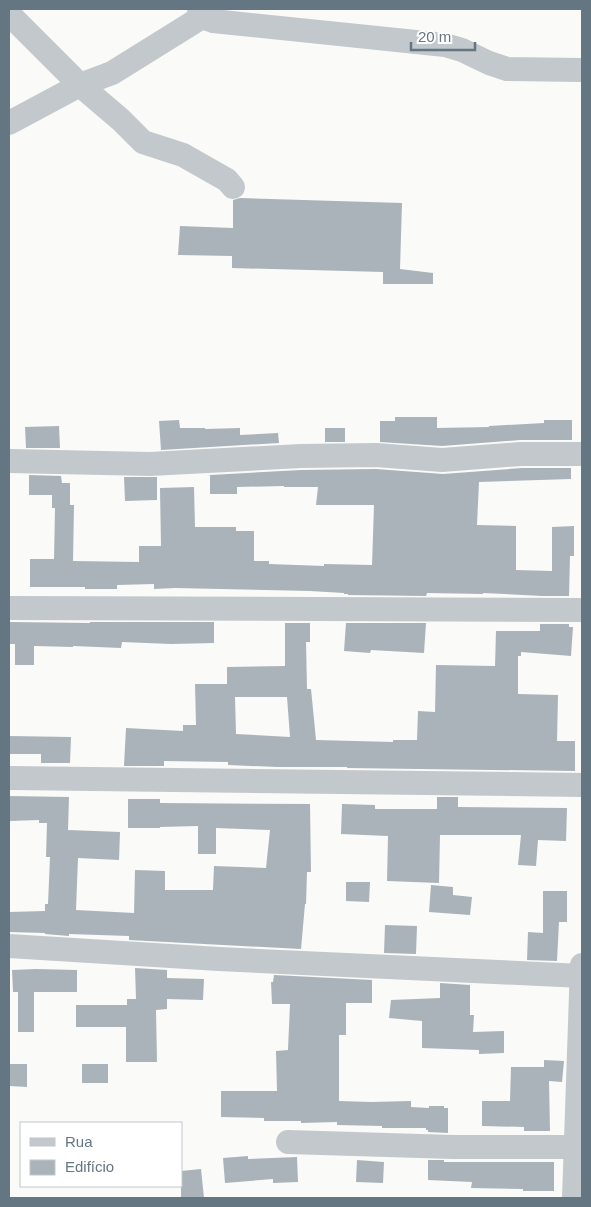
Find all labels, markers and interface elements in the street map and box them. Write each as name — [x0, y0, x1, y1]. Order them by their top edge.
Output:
scale bar — [411, 20, 475, 52]
text: 20 m — [418, 28, 451, 45]
legend — [20, 1122, 182, 1187]
text: Rua — [65, 1133, 93, 1150]
text: Edifício — [65, 1158, 114, 1175]

